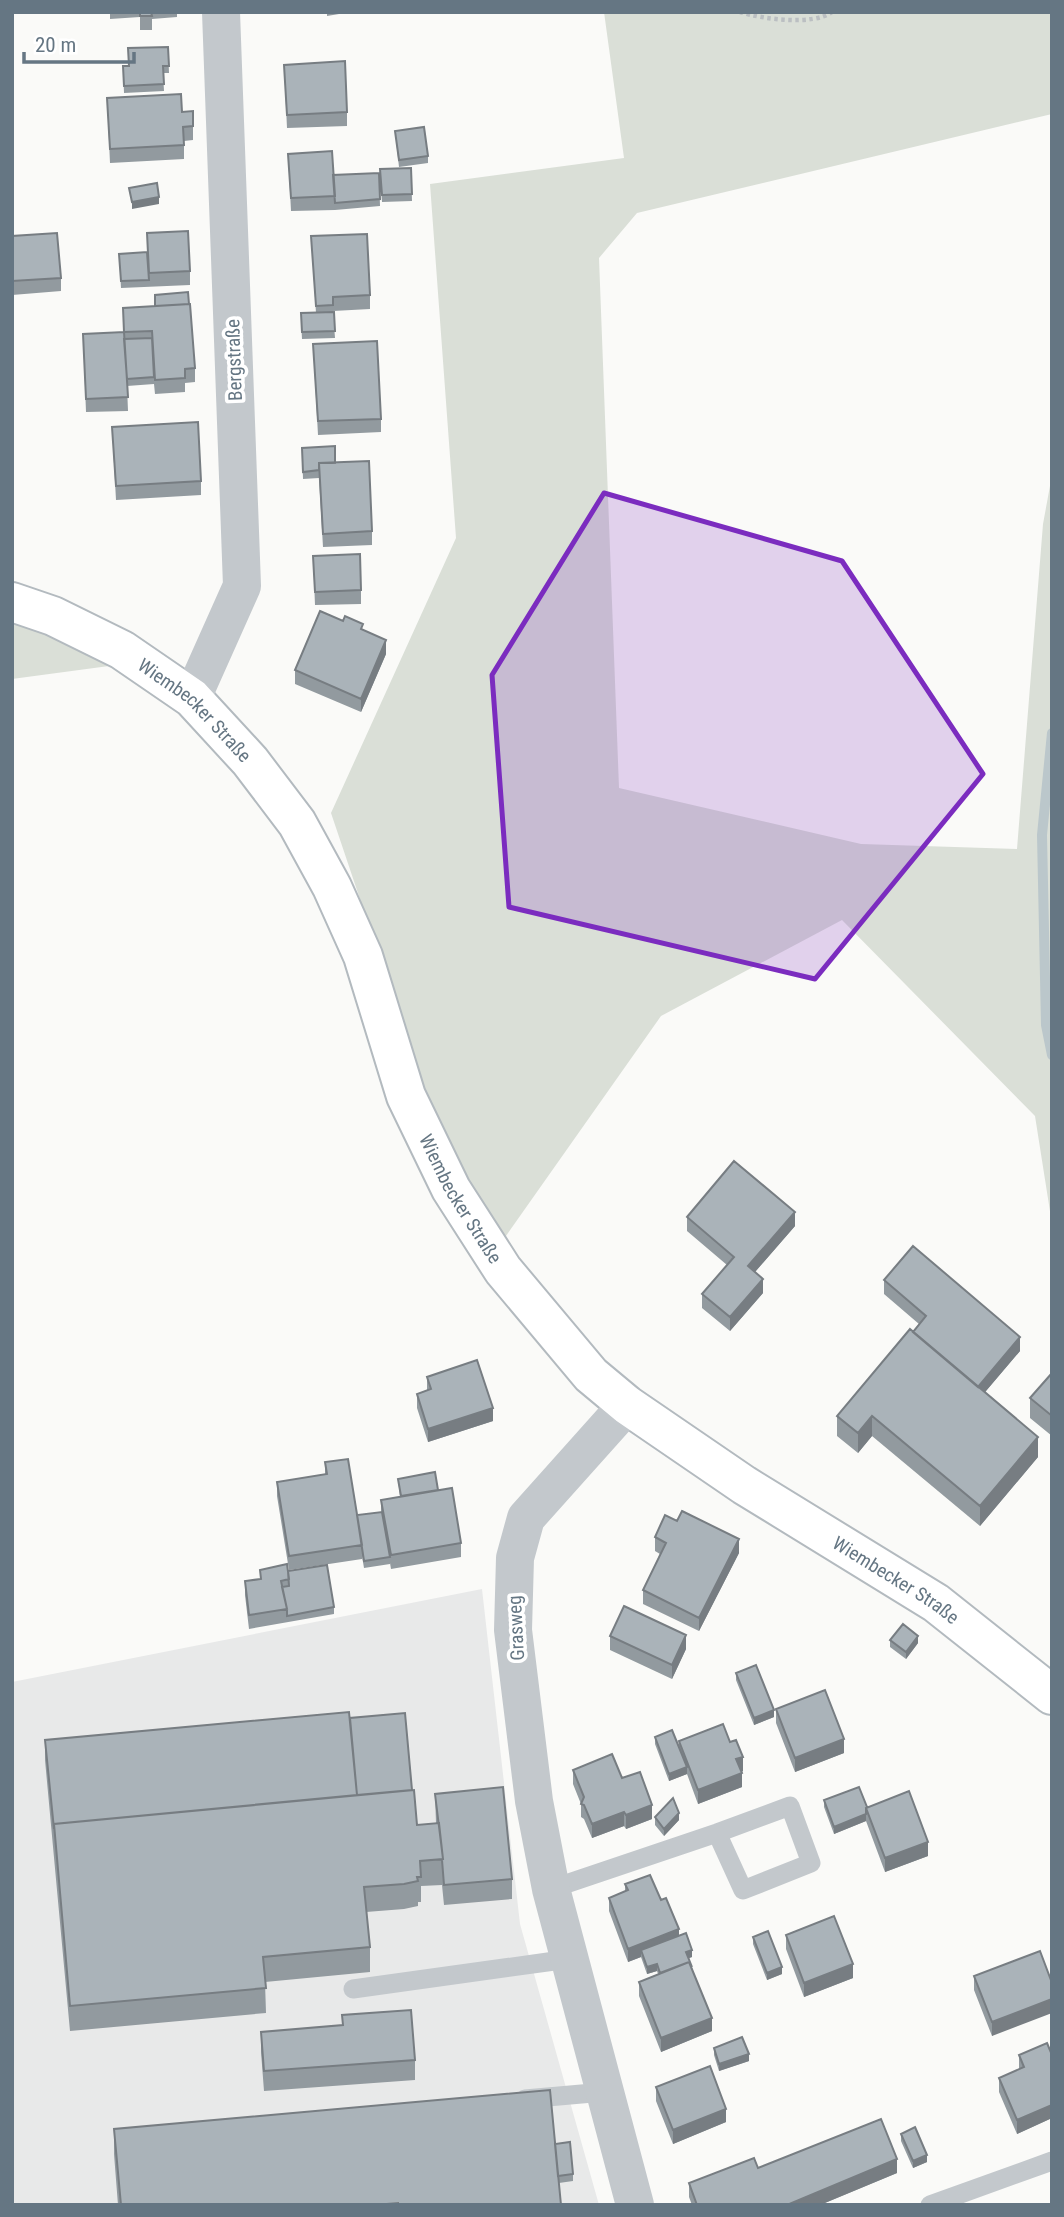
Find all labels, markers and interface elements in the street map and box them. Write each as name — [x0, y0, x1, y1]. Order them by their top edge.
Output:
scale bar — [24, 21, 135, 65]
text: 20 m — [35, 33, 76, 57]
street label: Bergstraße — [221, 319, 247, 401]
street label: Wiembecker Straße — [134, 653, 256, 767]
street label: Wiembecker Straße — [415, 1130, 507, 1268]
street label: Wiembecker Straße — [829, 1531, 964, 1629]
street label: Grasweg — [503, 1595, 529, 1661]

